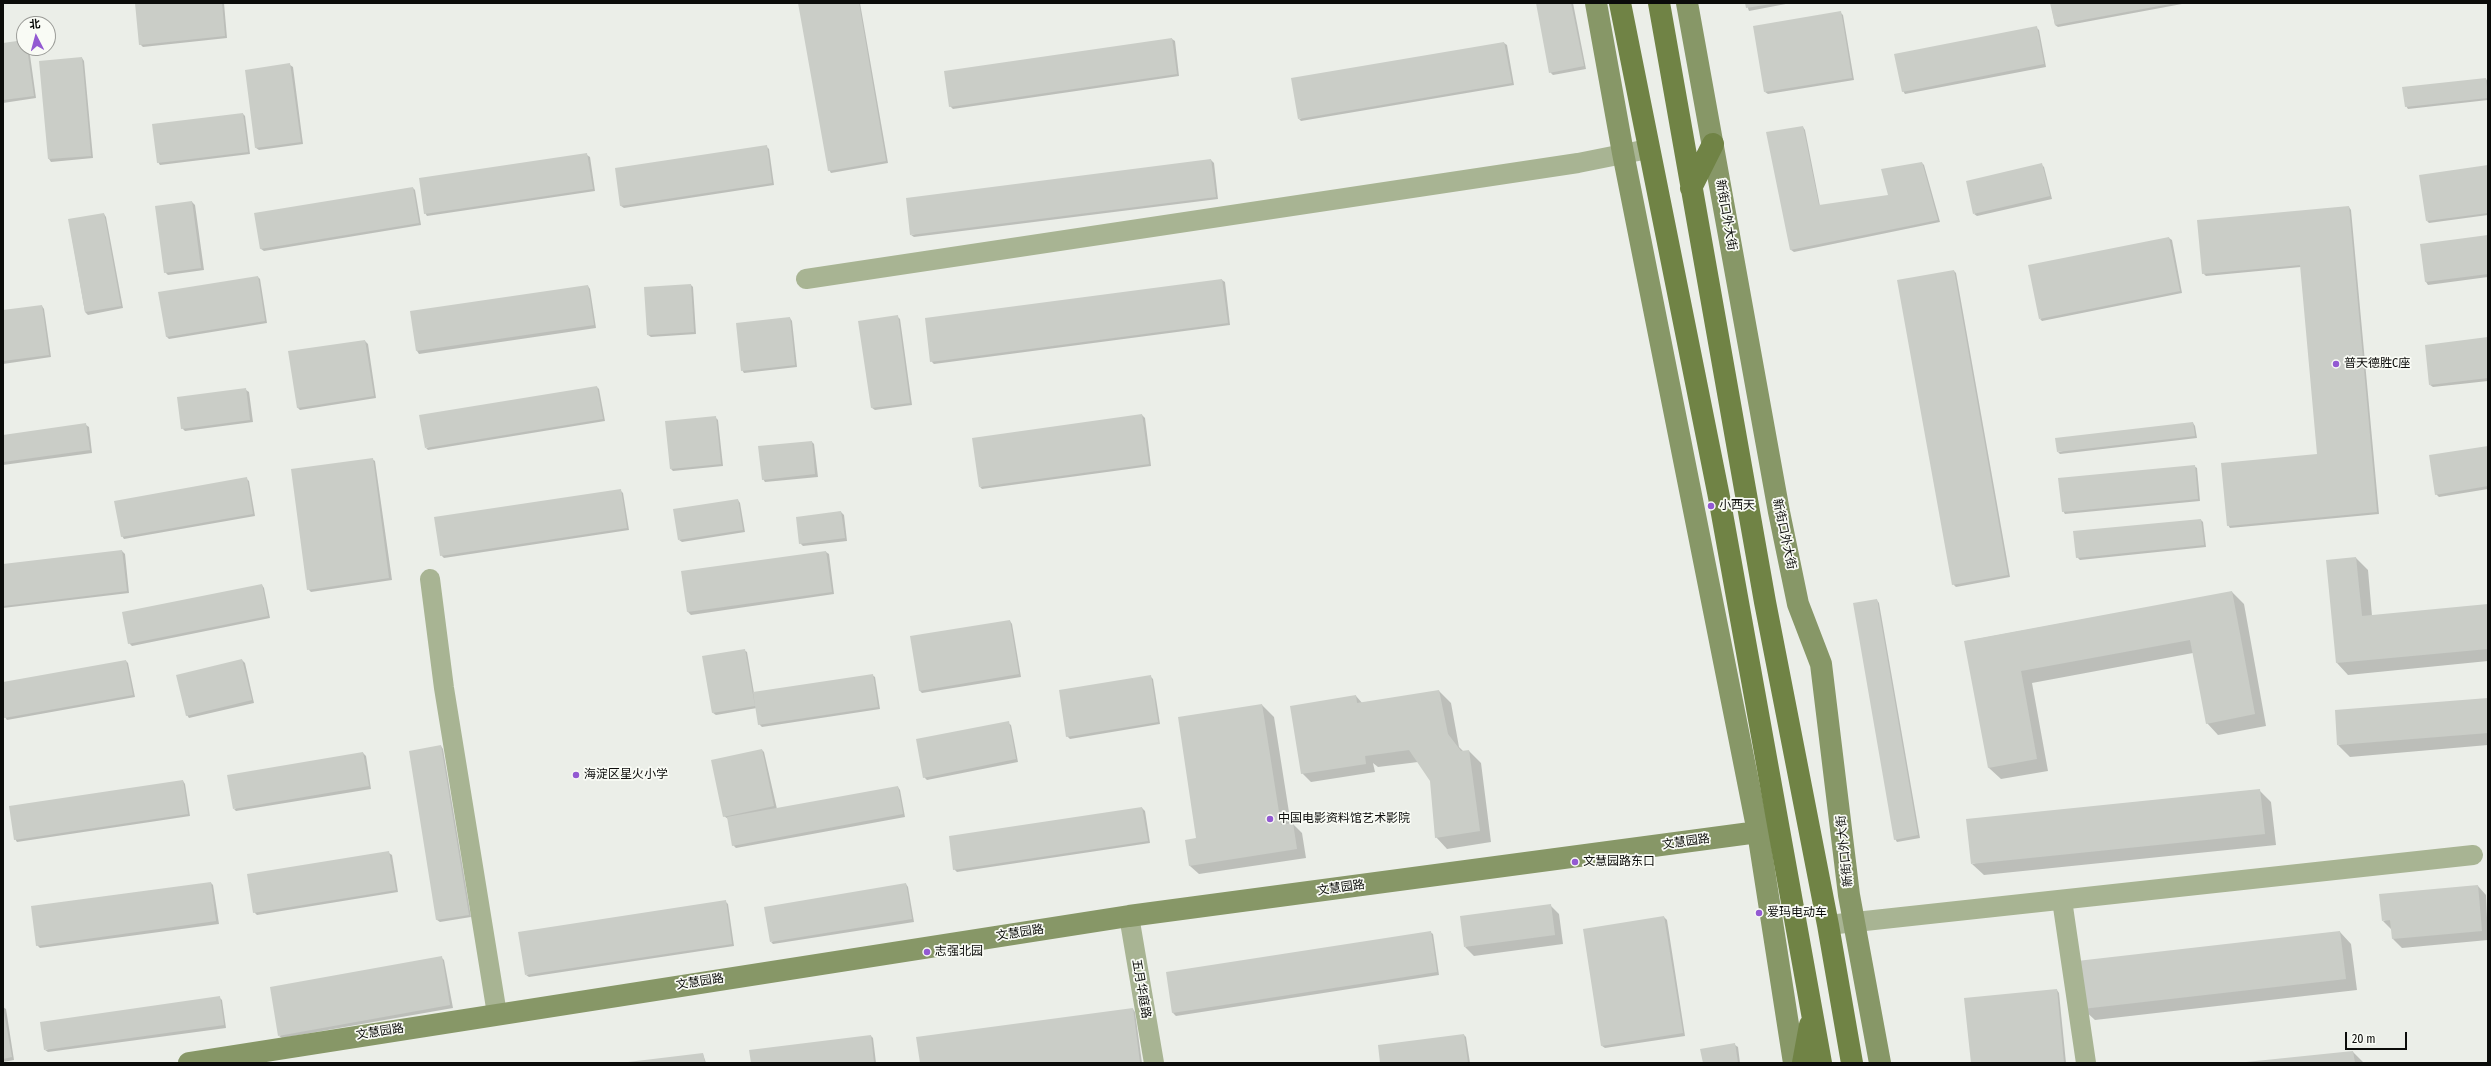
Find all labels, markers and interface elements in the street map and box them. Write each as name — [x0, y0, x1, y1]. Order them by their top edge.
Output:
north arrow — [16, 16, 56, 56]
text: 北 — [29, 18, 41, 32]
street label: 新街口外大街 — [1713, 178, 1739, 252]
place label: 普天德胜C座 — [2344, 357, 2410, 371]
marker: 普天德胜C座 — [2331, 359, 2341, 369]
street label: 新街口外大街 — [1769, 497, 1799, 571]
place label: 小西天 — [1719, 499, 1755, 513]
marker: 小西天 — [1706, 501, 1716, 511]
place label: 海淀区星火小学 — [584, 768, 668, 782]
marker: 海淀区星火小学 — [571, 770, 581, 780]
place label: 中国电影资料馆艺术影院 — [1278, 812, 1410, 826]
marker: 中国电影资料馆艺术影院 — [1265, 814, 1275, 824]
street label: 新街口外大街 — [1834, 814, 1856, 888]
street label: 文慧园路 — [1661, 832, 1711, 852]
place label: 文慧园路东口 — [1583, 855, 1655, 869]
marker: 文慧园路东口 — [1570, 857, 1580, 867]
street label: 文慧园路 — [1316, 878, 1366, 898]
place label: 爱玛电动车 — [1767, 906, 1827, 920]
marker: 爱玛电动车 — [1754, 908, 1764, 918]
street label: 文慧园路 — [995, 922, 1045, 944]
place label: 志强北园 — [935, 945, 983, 959]
marker: 志强北园 — [922, 947, 932, 957]
street label: 五月华庭路 — [1129, 958, 1153, 1020]
street label: 文慧园路 — [675, 971, 725, 993]
street label: 文慧园路 — [355, 1021, 405, 1043]
scale bar — [2347, 1024, 2409, 1050]
text: 20 m — [2352, 1032, 2376, 1046]

